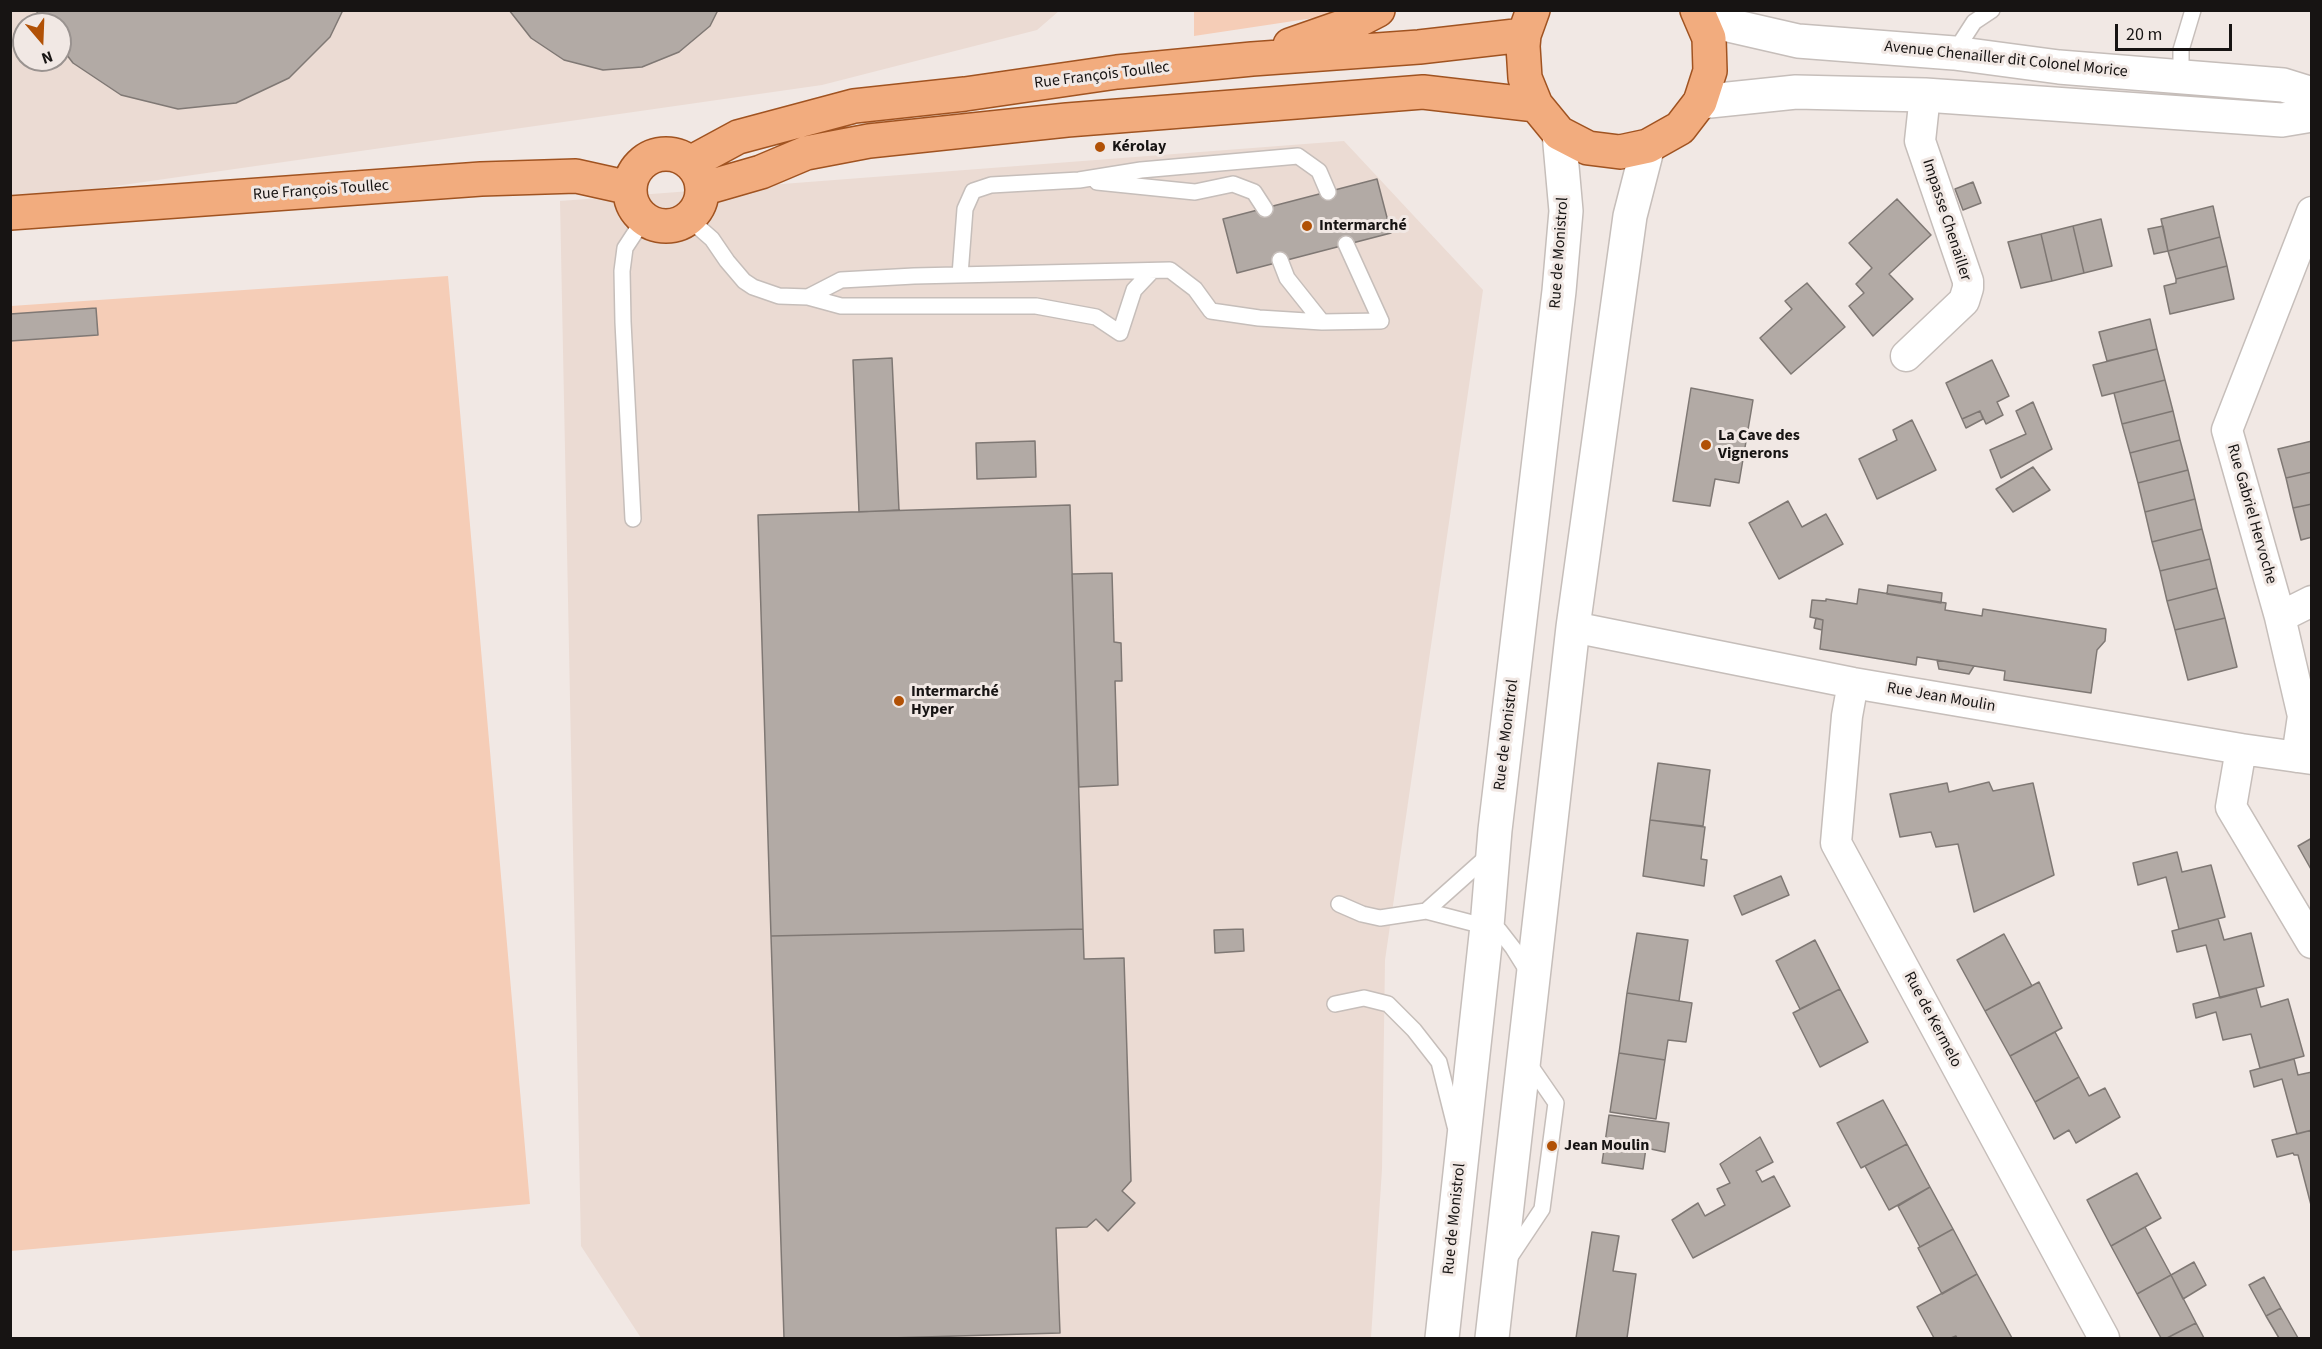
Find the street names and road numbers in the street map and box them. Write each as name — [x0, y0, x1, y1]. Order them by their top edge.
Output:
street label: Avenue Chenailler dit Colonel Morice — [1883, 38, 2129, 82]
street label: Rue François Toullec — [1033, 58, 1171, 94]
street label: Impasse Chenailler — [1917, 157, 1975, 283]
street label: Rue François Toullec — [252, 177, 390, 205]
street label: Rue de Monistrol — [1547, 197, 1573, 309]
street label: Rue Gabriel Hervoche — [2222, 442, 2280, 586]
street label: Rue de Monistrol — [1491, 678, 1523, 792]
street label: Rue Jean Moulin — [1885, 679, 1997, 717]
street label: Rue de Kermelo — [1899, 969, 1965, 1071]
street label: Rue de Monistrol — [1440, 1162, 1470, 1276]

